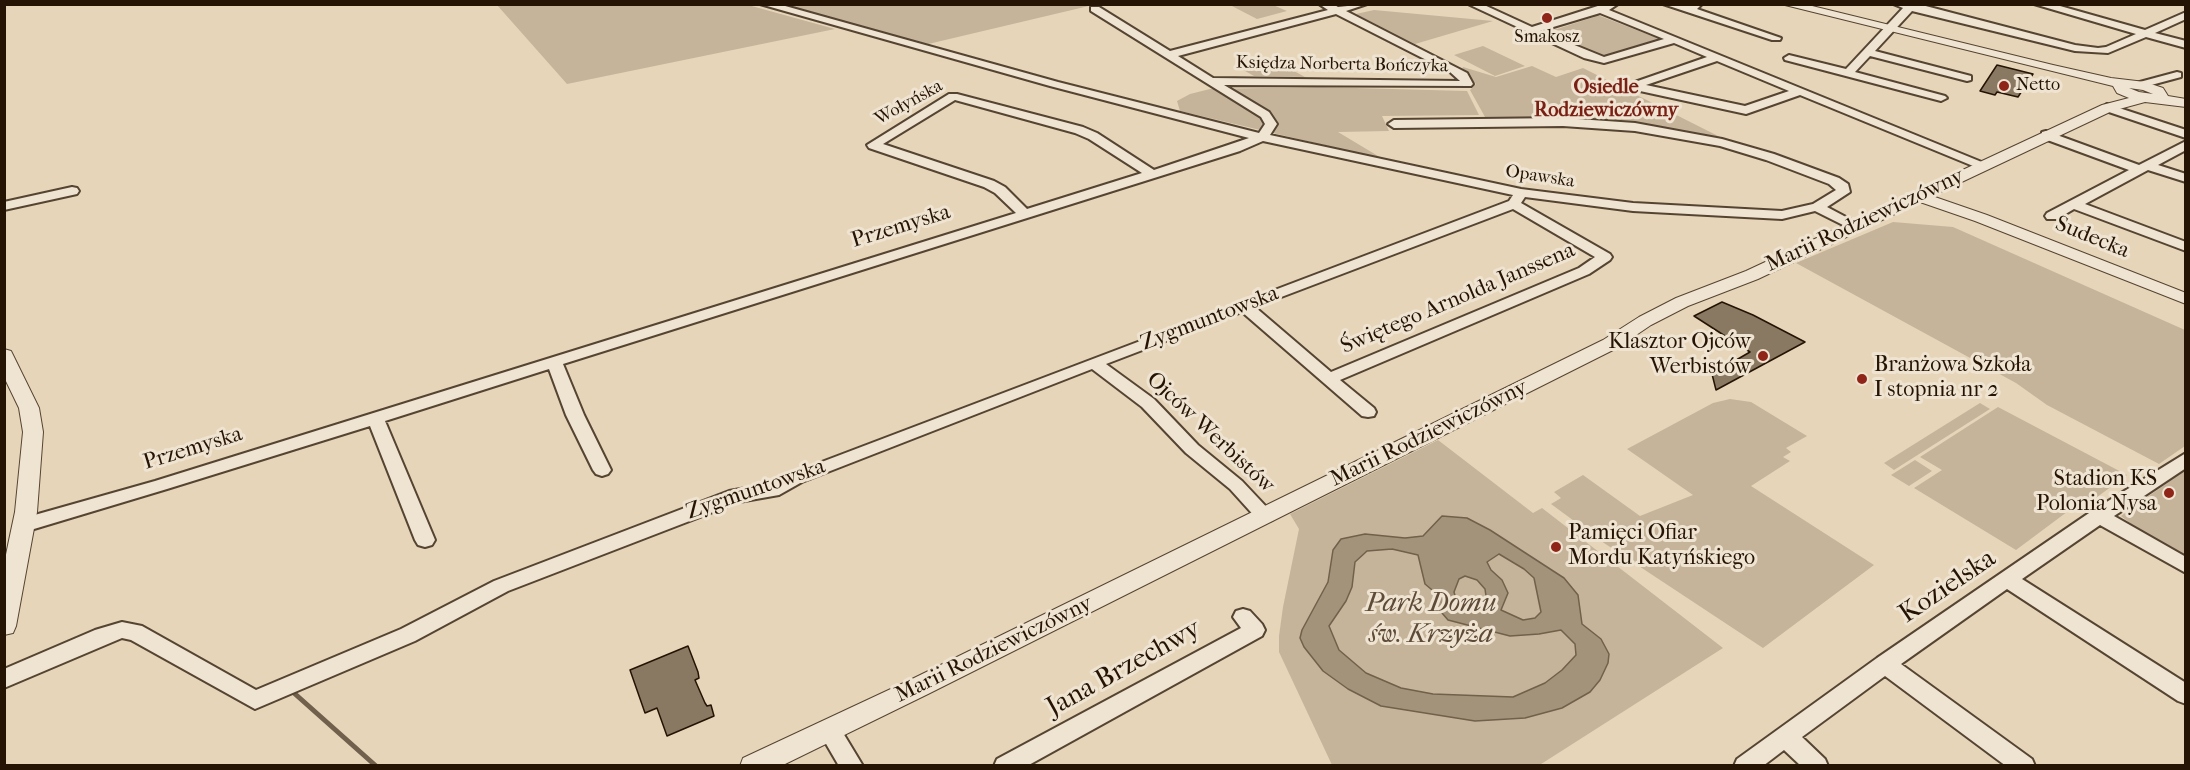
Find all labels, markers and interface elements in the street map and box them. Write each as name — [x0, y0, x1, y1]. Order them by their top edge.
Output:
marker: Smakosz — [1540, 11, 1554, 25]
place label: Smakosz — [1514, 27, 1580, 49]
street label: Księdza Norberta Bończyka — [1236, 52, 1448, 78]
place label: Netto — [2016, 75, 2060, 97]
street label: Wołyńska — [871, 76, 947, 130]
district label: Osiedle Rodziewiczówny — [1534, 76, 1678, 123]
marker: Netto — [1997, 79, 2011, 93]
street label: Opawska — [1504, 161, 1576, 193]
street label: Marii Rodziewiczówny — [1762, 163, 1968, 279]
street label: Przemyska — [848, 199, 954, 255]
street label: Sudecka — [2051, 211, 2133, 265]
street label: Świętego Arnolda Janssena — [1337, 238, 1579, 360]
street label: Zygmuntowska — [1137, 281, 1283, 357]
place label: Klasztor Ojców Werbistów — [1608, 330, 1751, 382]
marker: Klasztor Ojców Werbistów — [1756, 349, 1770, 363]
place label: Branżowa Szkoła I stopnia nr 2 — [1874, 353, 2031, 404]
street label: Ojców Werbistów — [1140, 367, 1280, 499]
marker: Branżowa Szkoła I stopnia nr 2 — [1855, 372, 1869, 386]
street label: Marii Rodziewiczówny — [1326, 375, 1532, 493]
street label: Przemyska — [140, 421, 246, 477]
street label: Zygmuntowska — [683, 454, 829, 526]
place label: Stadion KS Polonia Nysa — [2036, 467, 2157, 518]
marker: Stadion KS Polonia Nysa — [2162, 486, 2176, 500]
place label: Pamięci Ofiar Mordu Katyńskiego — [1568, 521, 1755, 572]
marker: Pamięci Ofiar Mordu Katyńskiego — [1549, 540, 1563, 554]
street label: Kozielska — [1894, 543, 2002, 631]
park label: Park Domu św. Krzyża — [1366, 588, 1496, 651]
street label: Marii Rodziewiczówny — [891, 591, 1097, 709]
street label: Jana Brzechwy — [1041, 613, 1207, 725]

